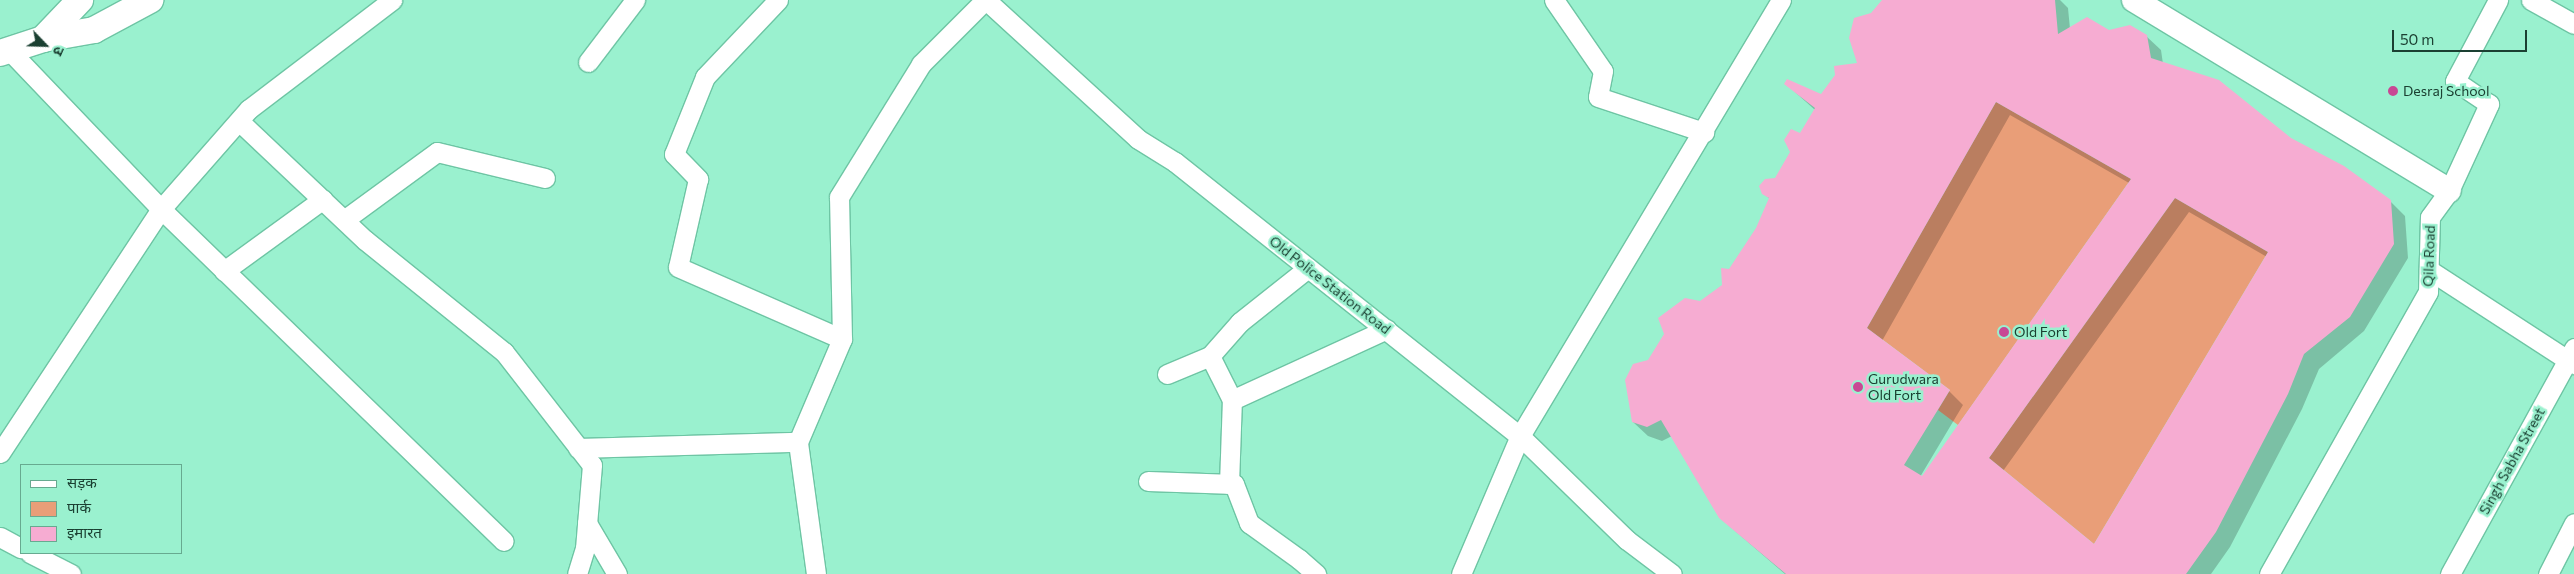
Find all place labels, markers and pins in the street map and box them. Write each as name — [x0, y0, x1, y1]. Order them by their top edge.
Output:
place label: Desraj School — [2403, 83, 2490, 99]
marker: Desraj School — [2387, 85, 2399, 97]
place label: Old Fort — [2014, 324, 2067, 340]
marker: Old Fort — [1998, 326, 2010, 338]
place label: Gurudwara Old Fort — [1868, 371, 1939, 404]
marker: Gurudwara Old Fort — [1852, 381, 1864, 393]

